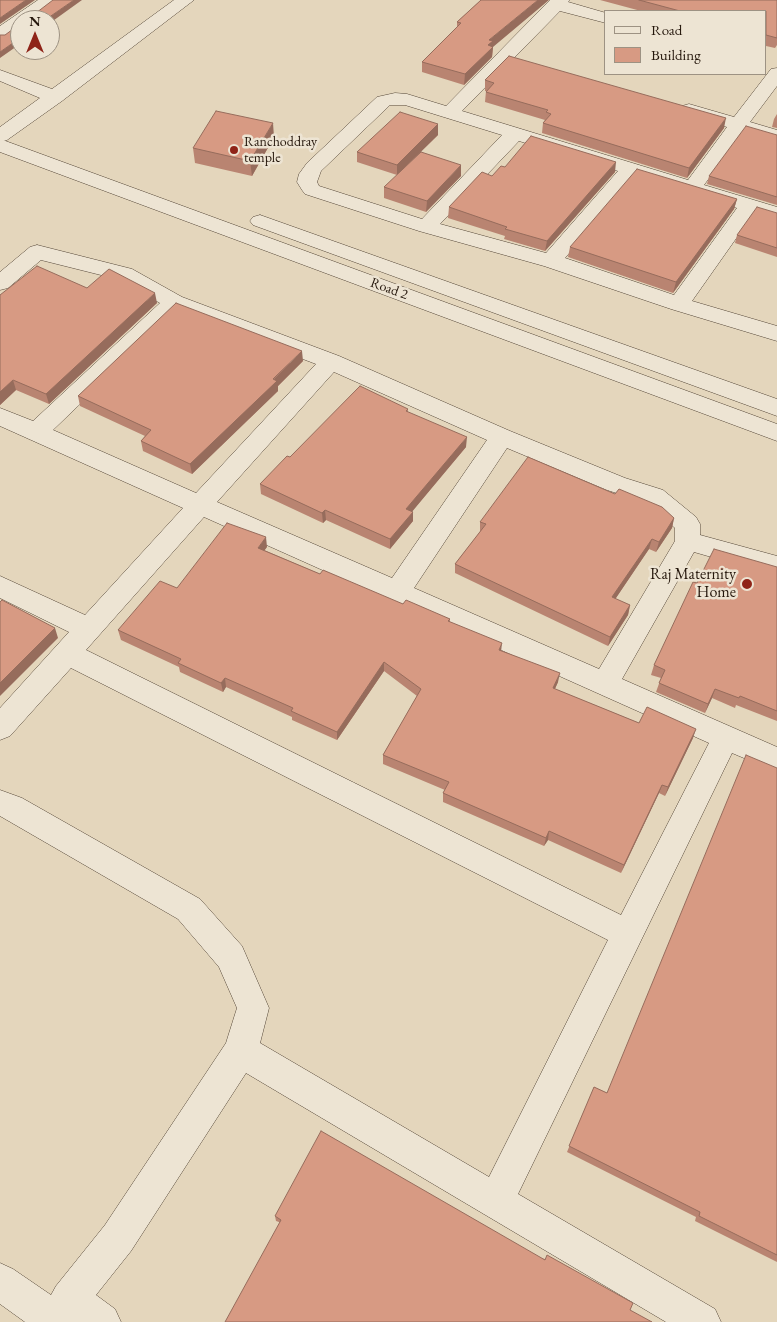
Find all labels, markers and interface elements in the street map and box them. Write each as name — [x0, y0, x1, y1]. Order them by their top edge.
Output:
north arrow — [10, 10, 60, 60]
legend — [604, 10, 767, 75]
text: N — [29, 12, 41, 30]
text: Road — [651, 20, 682, 39]
text: Building — [651, 45, 701, 64]
place label: Ranchoddray temple — [244, 134, 317, 166]
marker: Ranchoddray temple — [228, 144, 240, 156]
street label: Road 2 — [368, 274, 410, 304]
place label: Raj Maternity Home — [650, 565, 736, 603]
marker: Raj Maternity Home — [740, 577, 754, 591]

